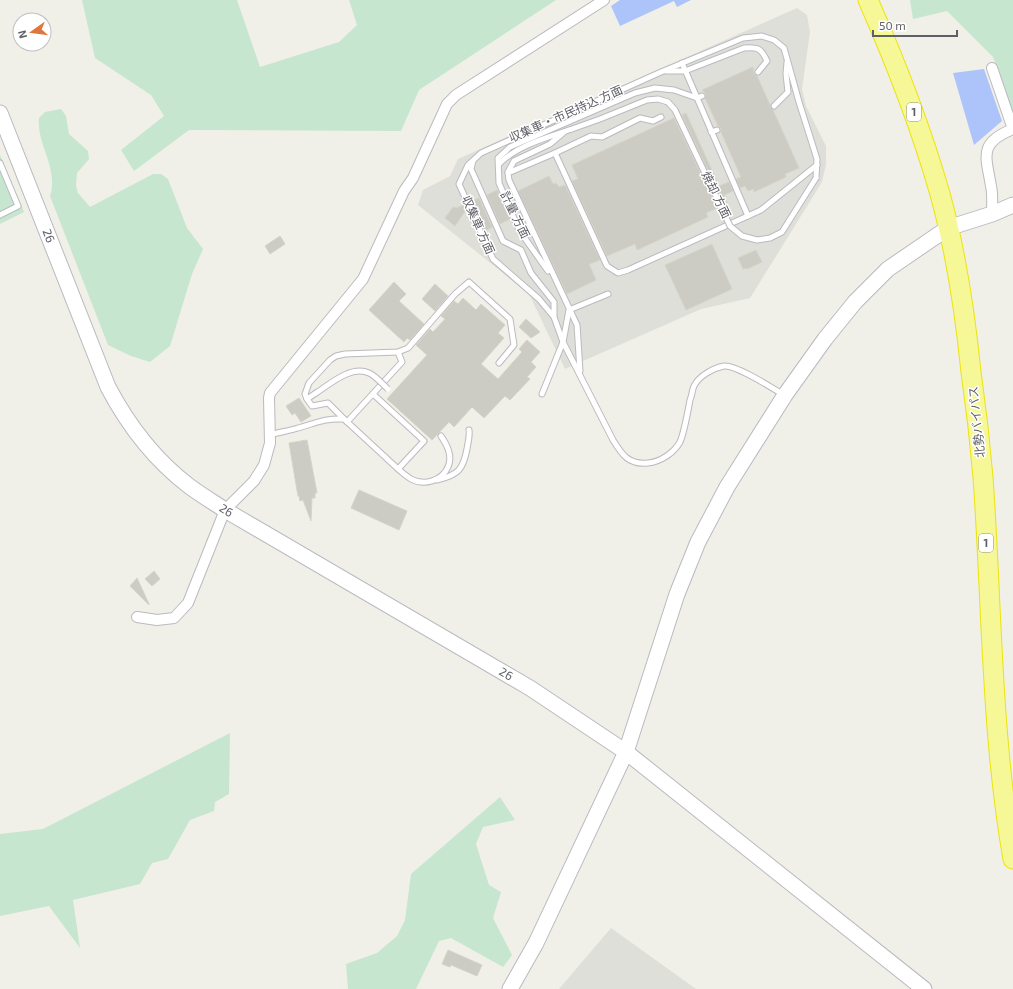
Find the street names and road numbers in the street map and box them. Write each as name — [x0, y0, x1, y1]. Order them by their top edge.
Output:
street label: 収集車・市民持込 方面 — [507, 82, 624, 144]
road number: 1 — [907, 103, 921, 121]
street label: 焼却 方面 — [699, 169, 734, 220]
street label: 計量 方面 — [498, 189, 533, 240]
street label: 収集車 方面 — [460, 193, 498, 256]
street label: 26 — [40, 227, 58, 244]
street label: 北勢バイパス — [965, 386, 987, 459]
street label: 26 — [217, 500, 236, 519]
road number: 1 — [979, 534, 993, 552]
street label: 26 — [497, 664, 516, 683]

